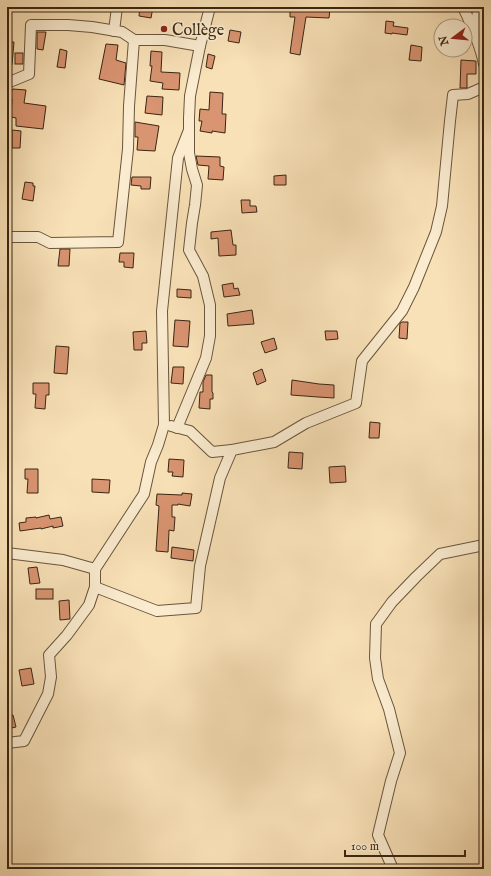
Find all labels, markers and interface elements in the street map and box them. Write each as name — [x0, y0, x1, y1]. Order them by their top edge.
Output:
north arrow — [433, 18, 473, 58]
place label: Collège — [172, 21, 224, 41]
marker: Collège — [159, 24, 169, 34]
text: N — [436, 34, 453, 48]
scale bar — [345, 832, 465, 858]
text: 100 m — [351, 839, 379, 854]

